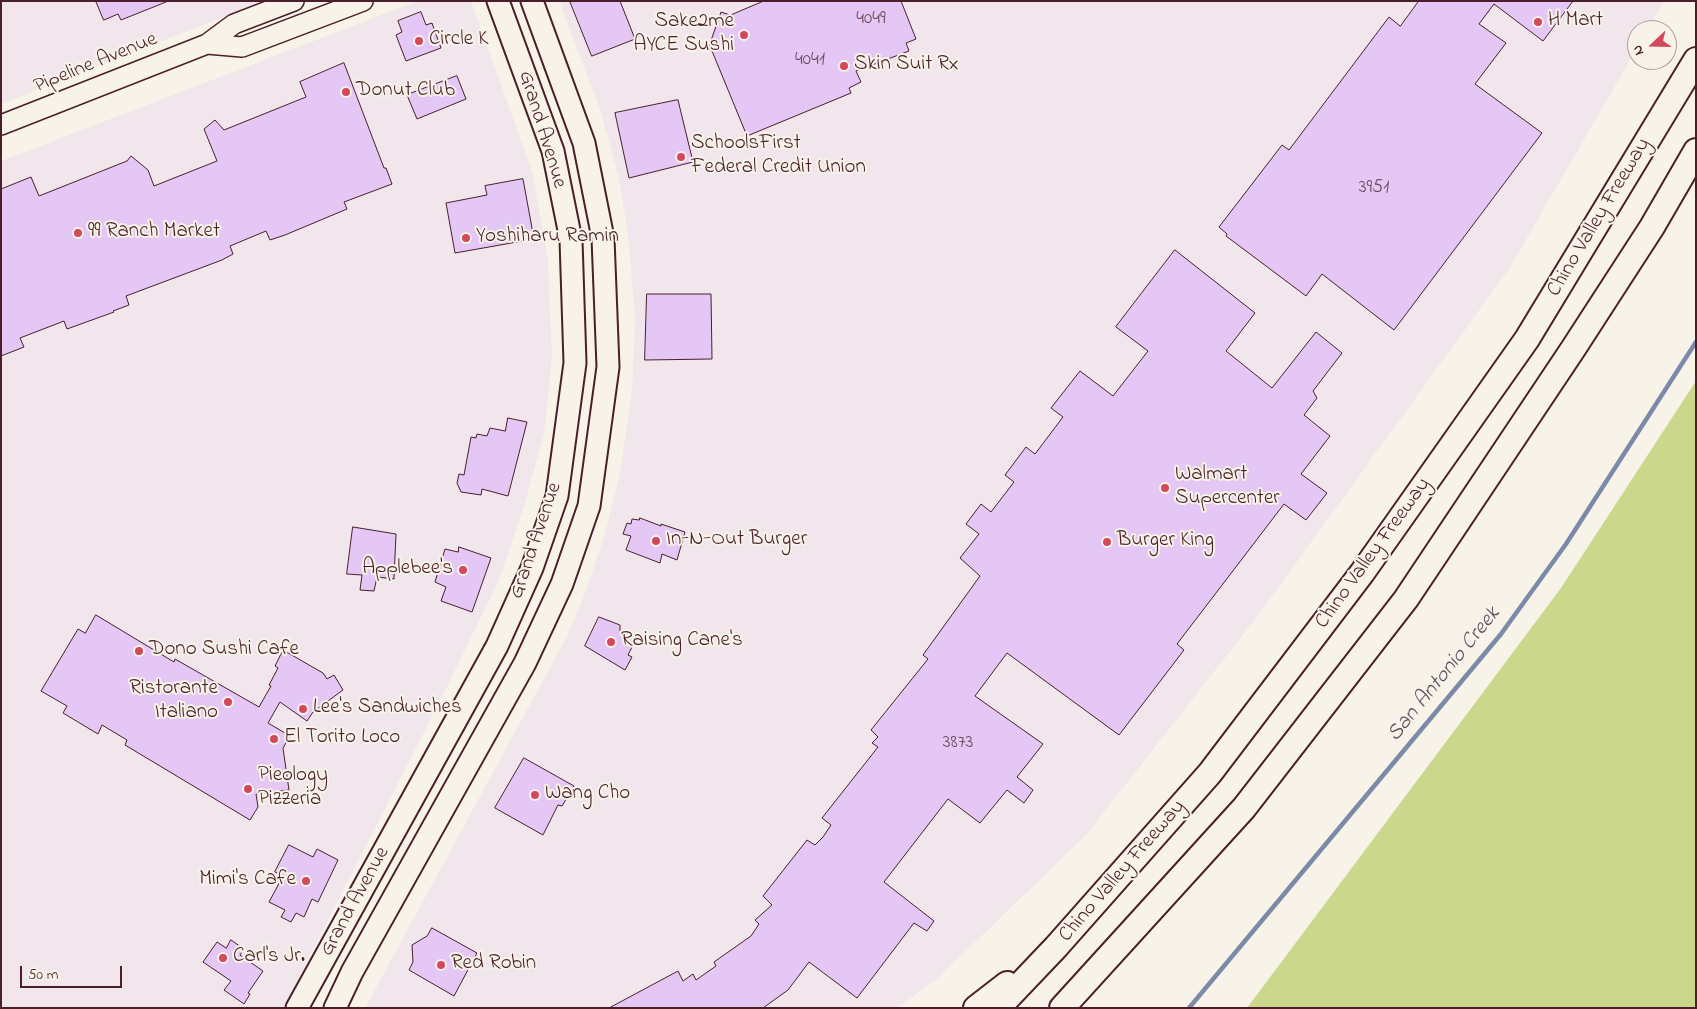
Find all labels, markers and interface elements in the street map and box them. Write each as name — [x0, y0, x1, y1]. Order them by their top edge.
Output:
house number: 4049 — [856, 9, 886, 31]
place label: H Mart — [1548, 9, 1603, 35]
place label: Sake2me AYCE Sushi — [634, 10, 734, 60]
marker: H Mart — [1532, 16, 1544, 28]
north arrow — [1627, 20, 1677, 70]
street label: Pipeline Avenue — [31, 28, 161, 100]
place label: Circle K — [429, 28, 489, 54]
marker: Sake2me AYCE Sushi — [738, 29, 750, 41]
marker: Circle K — [413, 35, 425, 47]
text: N — [1627, 42, 1650, 58]
house number: 4041 — [795, 50, 825, 72]
place label: Skin Suit Rx — [854, 53, 959, 79]
marker: Skin Suit Rx — [838, 60, 850, 72]
street label: Grand Avenue — [511, 68, 571, 192]
place label: Donut Club — [356, 79, 455, 105]
marker: Donut Club — [340, 86, 352, 98]
place label: SchoolsFirst Federal Credit Union — [691, 132, 866, 182]
street label: Chino Valley Freeway — [1543, 134, 1657, 302]
marker: SchoolsFirst Federal Credit Union — [675, 151, 687, 163]
house number: 3951 — [1359, 178, 1389, 200]
place label: 99 Ranch Market — [88, 220, 220, 246]
place label: Yoshiharu Ramin — [476, 225, 619, 251]
marker: 99 Ranch Market — [72, 227, 84, 239]
marker: Yoshiharu Ramin — [460, 232, 472, 244]
place label: Walmart Supercenter — [1175, 463, 1280, 513]
street label: Chino Valley Freeway — [1311, 474, 1437, 634]
street label: Grand Avenue — [505, 480, 569, 602]
marker: Walmart Supercenter — [1159, 482, 1171, 494]
place label: In-N-Out Burger — [666, 528, 807, 554]
place label: Burger King — [1117, 529, 1214, 555]
marker: In-N-Out Burger — [650, 535, 662, 547]
marker: Burger King — [1101, 536, 1113, 548]
place label: Applebee's — [362, 557, 453, 583]
marker: Applebee's — [457, 564, 469, 576]
water label: San Antonio Creek — [1383, 602, 1507, 748]
place label: Raising Cane's — [621, 629, 743, 655]
marker: Raising Cane's — [605, 636, 617, 648]
place label: Dono Sushi Cafe — [149, 638, 299, 664]
marker: Dono Sushi Cafe — [133, 645, 145, 657]
place label: Ristorante Italiano — [129, 677, 218, 727]
marker: Ristorante Italiano — [222, 696, 234, 708]
place label: Lee's Sandwiches — [313, 696, 462, 722]
marker: Lee's Sandwiches — [297, 703, 309, 715]
place label: El Torito Loco — [284, 726, 400, 752]
marker: El Torito Loco — [268, 733, 280, 745]
house number: 3873 — [943, 733, 973, 755]
place label: Pieology Pizzeria — [258, 764, 328, 814]
place label: Wang Cho — [545, 782, 630, 808]
marker: Pieology Pizzeria — [242, 783, 254, 795]
marker: Wang Cho — [529, 789, 541, 801]
street label: Chino Valley Freeway — [1054, 796, 1192, 948]
street label: Grand Avenue — [316, 843, 396, 961]
place label: Mimi's Cafe — [199, 868, 296, 894]
marker: Mimi's Cafe — [300, 875, 312, 887]
place label: Carl's Jr. — [233, 945, 305, 971]
marker: Carl's Jr. — [217, 952, 229, 964]
place label: Red Robin — [451, 952, 536, 978]
scale bar — [22, 956, 125, 988]
marker: Red Robin — [435, 959, 447, 971]
text: 50 m — [28, 964, 58, 986]

